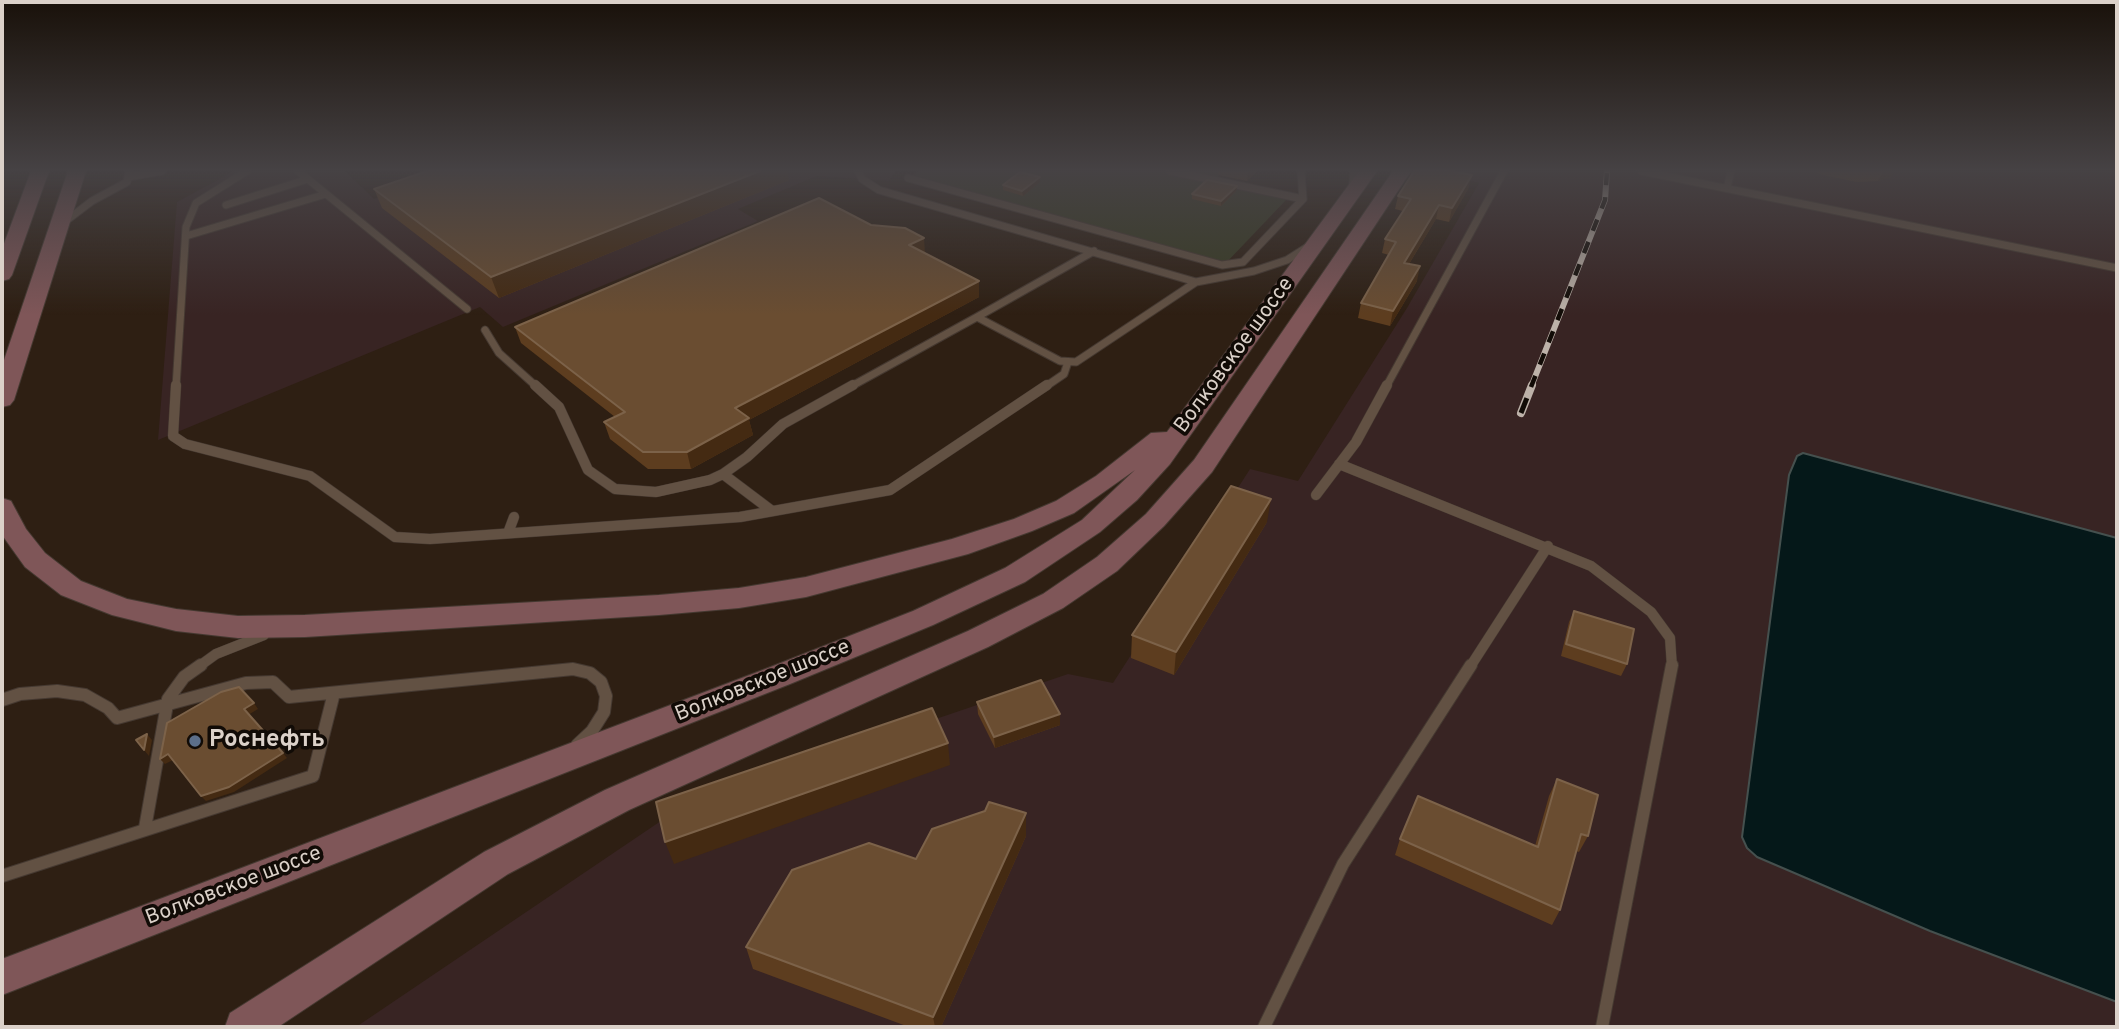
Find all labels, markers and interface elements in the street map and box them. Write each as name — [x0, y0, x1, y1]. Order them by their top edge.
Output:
street label: Волковское шоссе — [1170, 273, 1300, 439]
street label: Волковское шоссе — [672, 635, 854, 729]
place label: Роснефть — [209, 727, 325, 755]
marker: Роснефть — [187, 733, 203, 749]
street label: Волковское шоссе — [143, 842, 325, 932]

